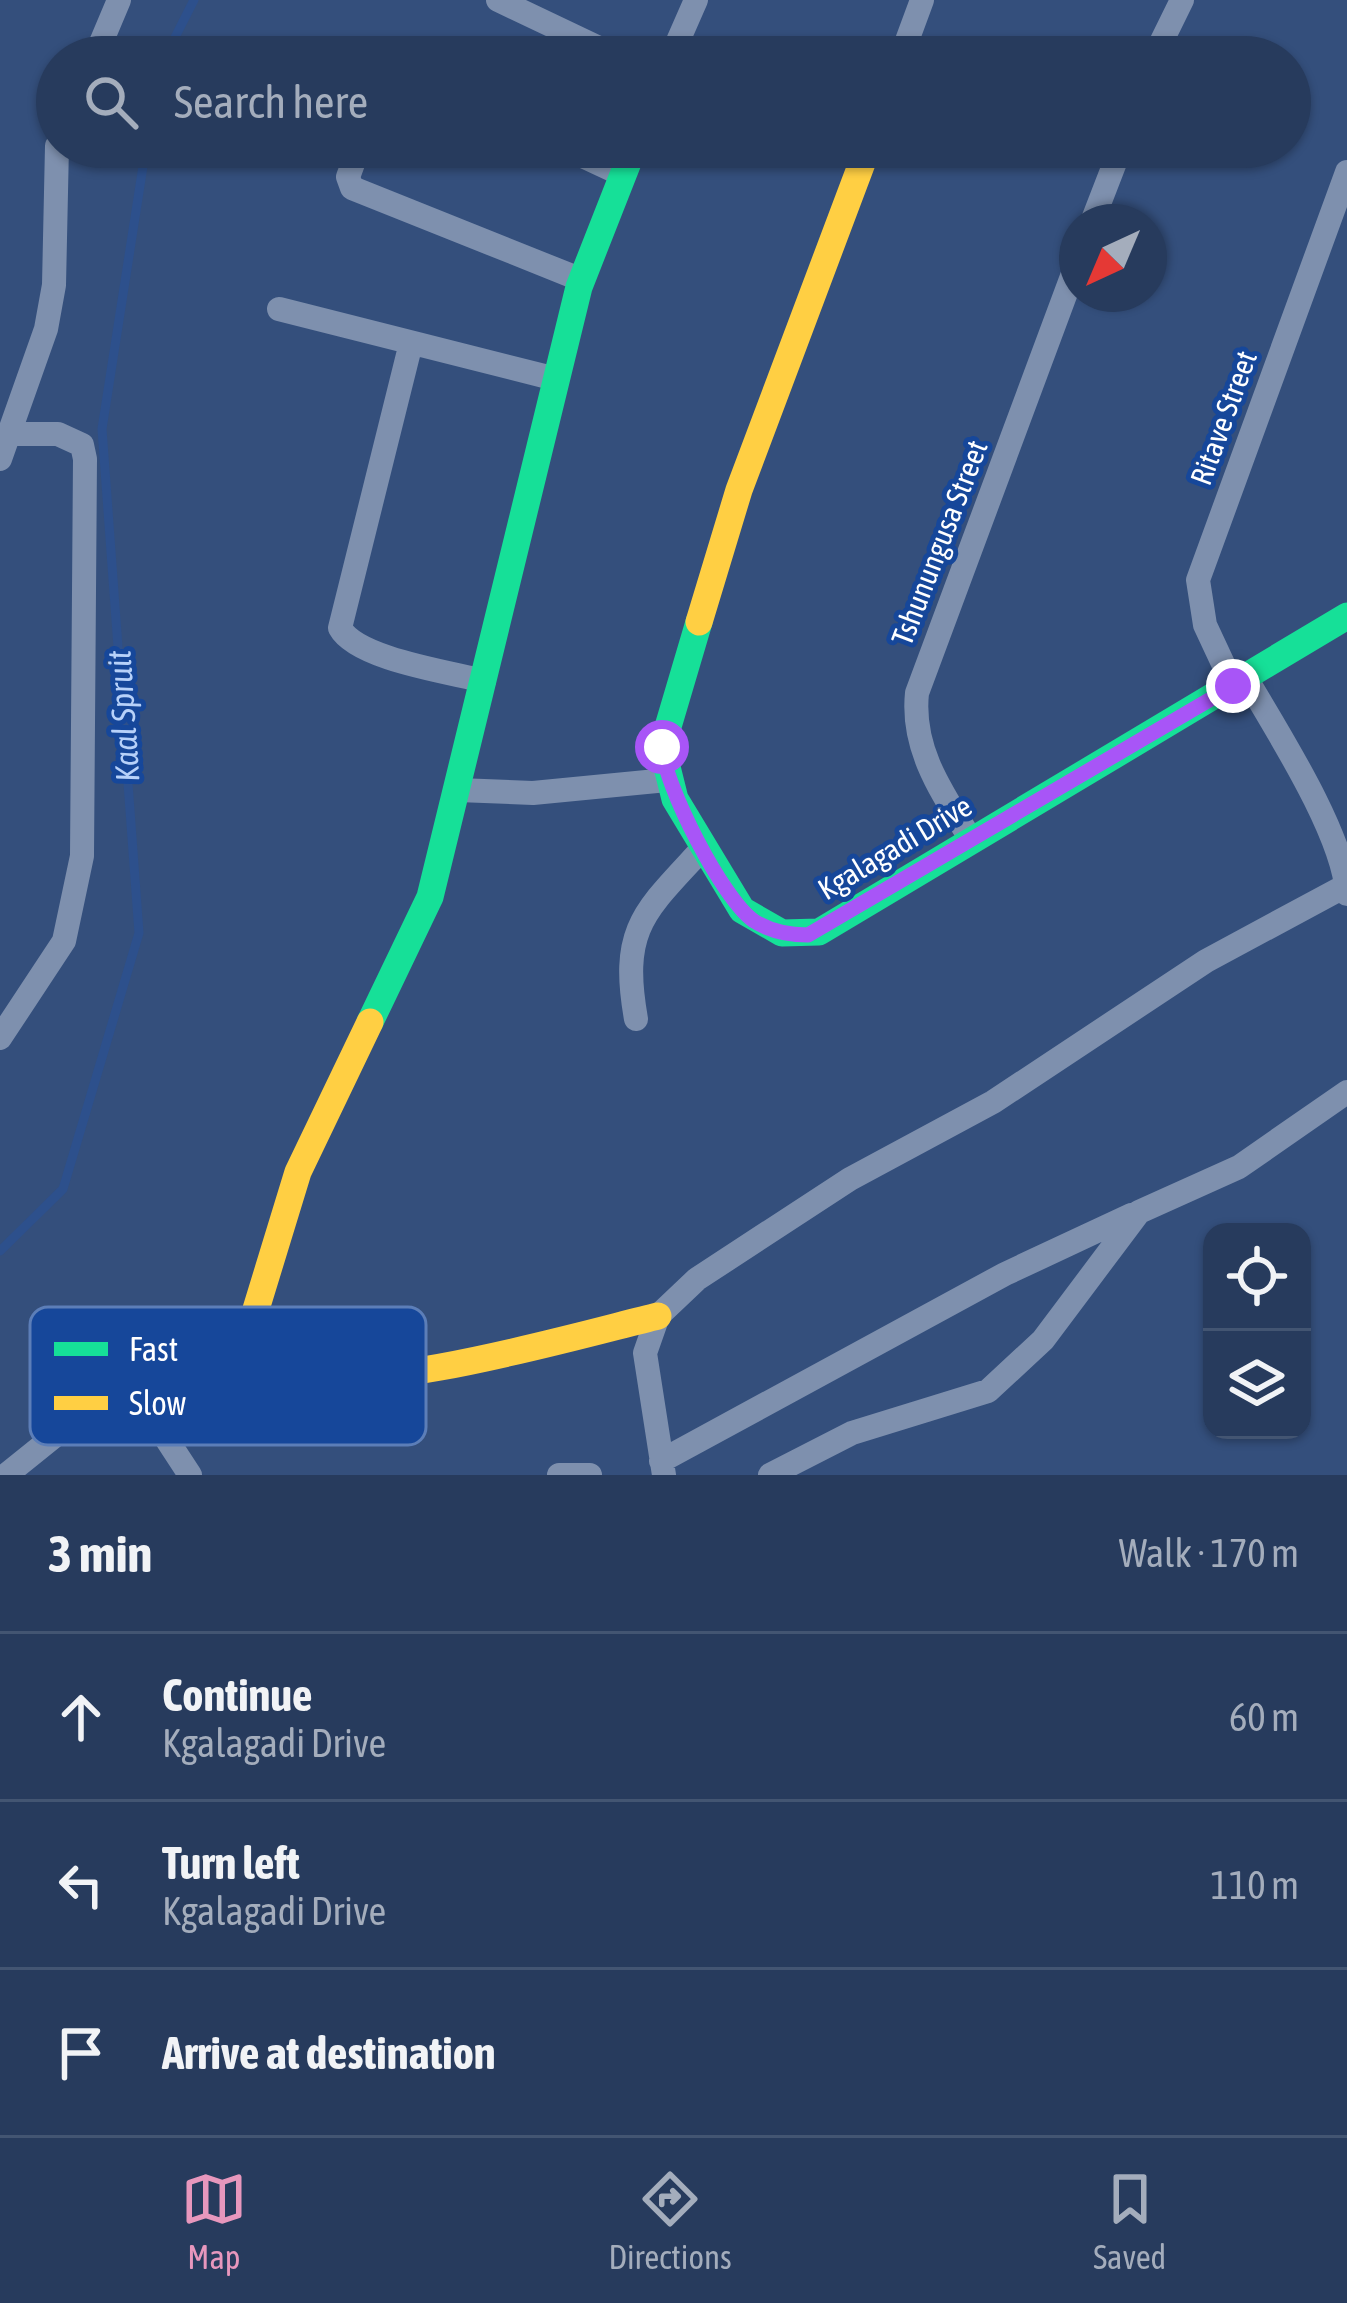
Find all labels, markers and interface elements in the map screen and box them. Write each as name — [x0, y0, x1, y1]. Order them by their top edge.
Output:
search box — [36, 36, 1311, 168]
icon: search — [78, 69, 144, 135]
text: Search here — [174, 76, 368, 128]
north arrow — [1059, 204, 1167, 312]
street label: Ritave Street — [1183, 346, 1263, 489]
street label: Tshunungusa Street — [884, 436, 994, 650]
water label: Kaal Spruit — [99, 648, 147, 783]
route end — [1206, 659, 1260, 713]
route start — [635, 720, 689, 774]
street label: Kgalagadi Drive — [812, 788, 977, 906]
map controls — [1203, 1223, 1311, 1439]
button: locate — [1203, 1223, 1311, 1331]
legend — [30, 1307, 426, 1445]
text: Fast — [129, 1330, 178, 1368]
button: layers — [1203, 1331, 1311, 1439]
text: Slow — [129, 1384, 186, 1422]
text: 3 min — [48, 1524, 152, 1583]
text: Walk · 170 m — [1119, 1531, 1299, 1575]
text: Continue — [162, 1669, 313, 1721]
icon: ahead — [48, 1684, 114, 1750]
text: 60 m — [1229, 1695, 1299, 1739]
text: Kgalagadi Drive — [162, 1721, 386, 1765]
text: Turn left — [162, 1837, 300, 1889]
icon: left — [48, 1852, 114, 1918]
text: 110 m — [1211, 1863, 1299, 1907]
text: Kgalagadi Drive — [162, 1889, 386, 1933]
icon: arrive — [48, 2020, 114, 2086]
text: Arrive at destination — [162, 2027, 496, 2079]
tab: Map — [181, 2166, 247, 2276]
tab: Directions — [608, 2166, 732, 2276]
tab: Saved — [1093, 2166, 1166, 2276]

